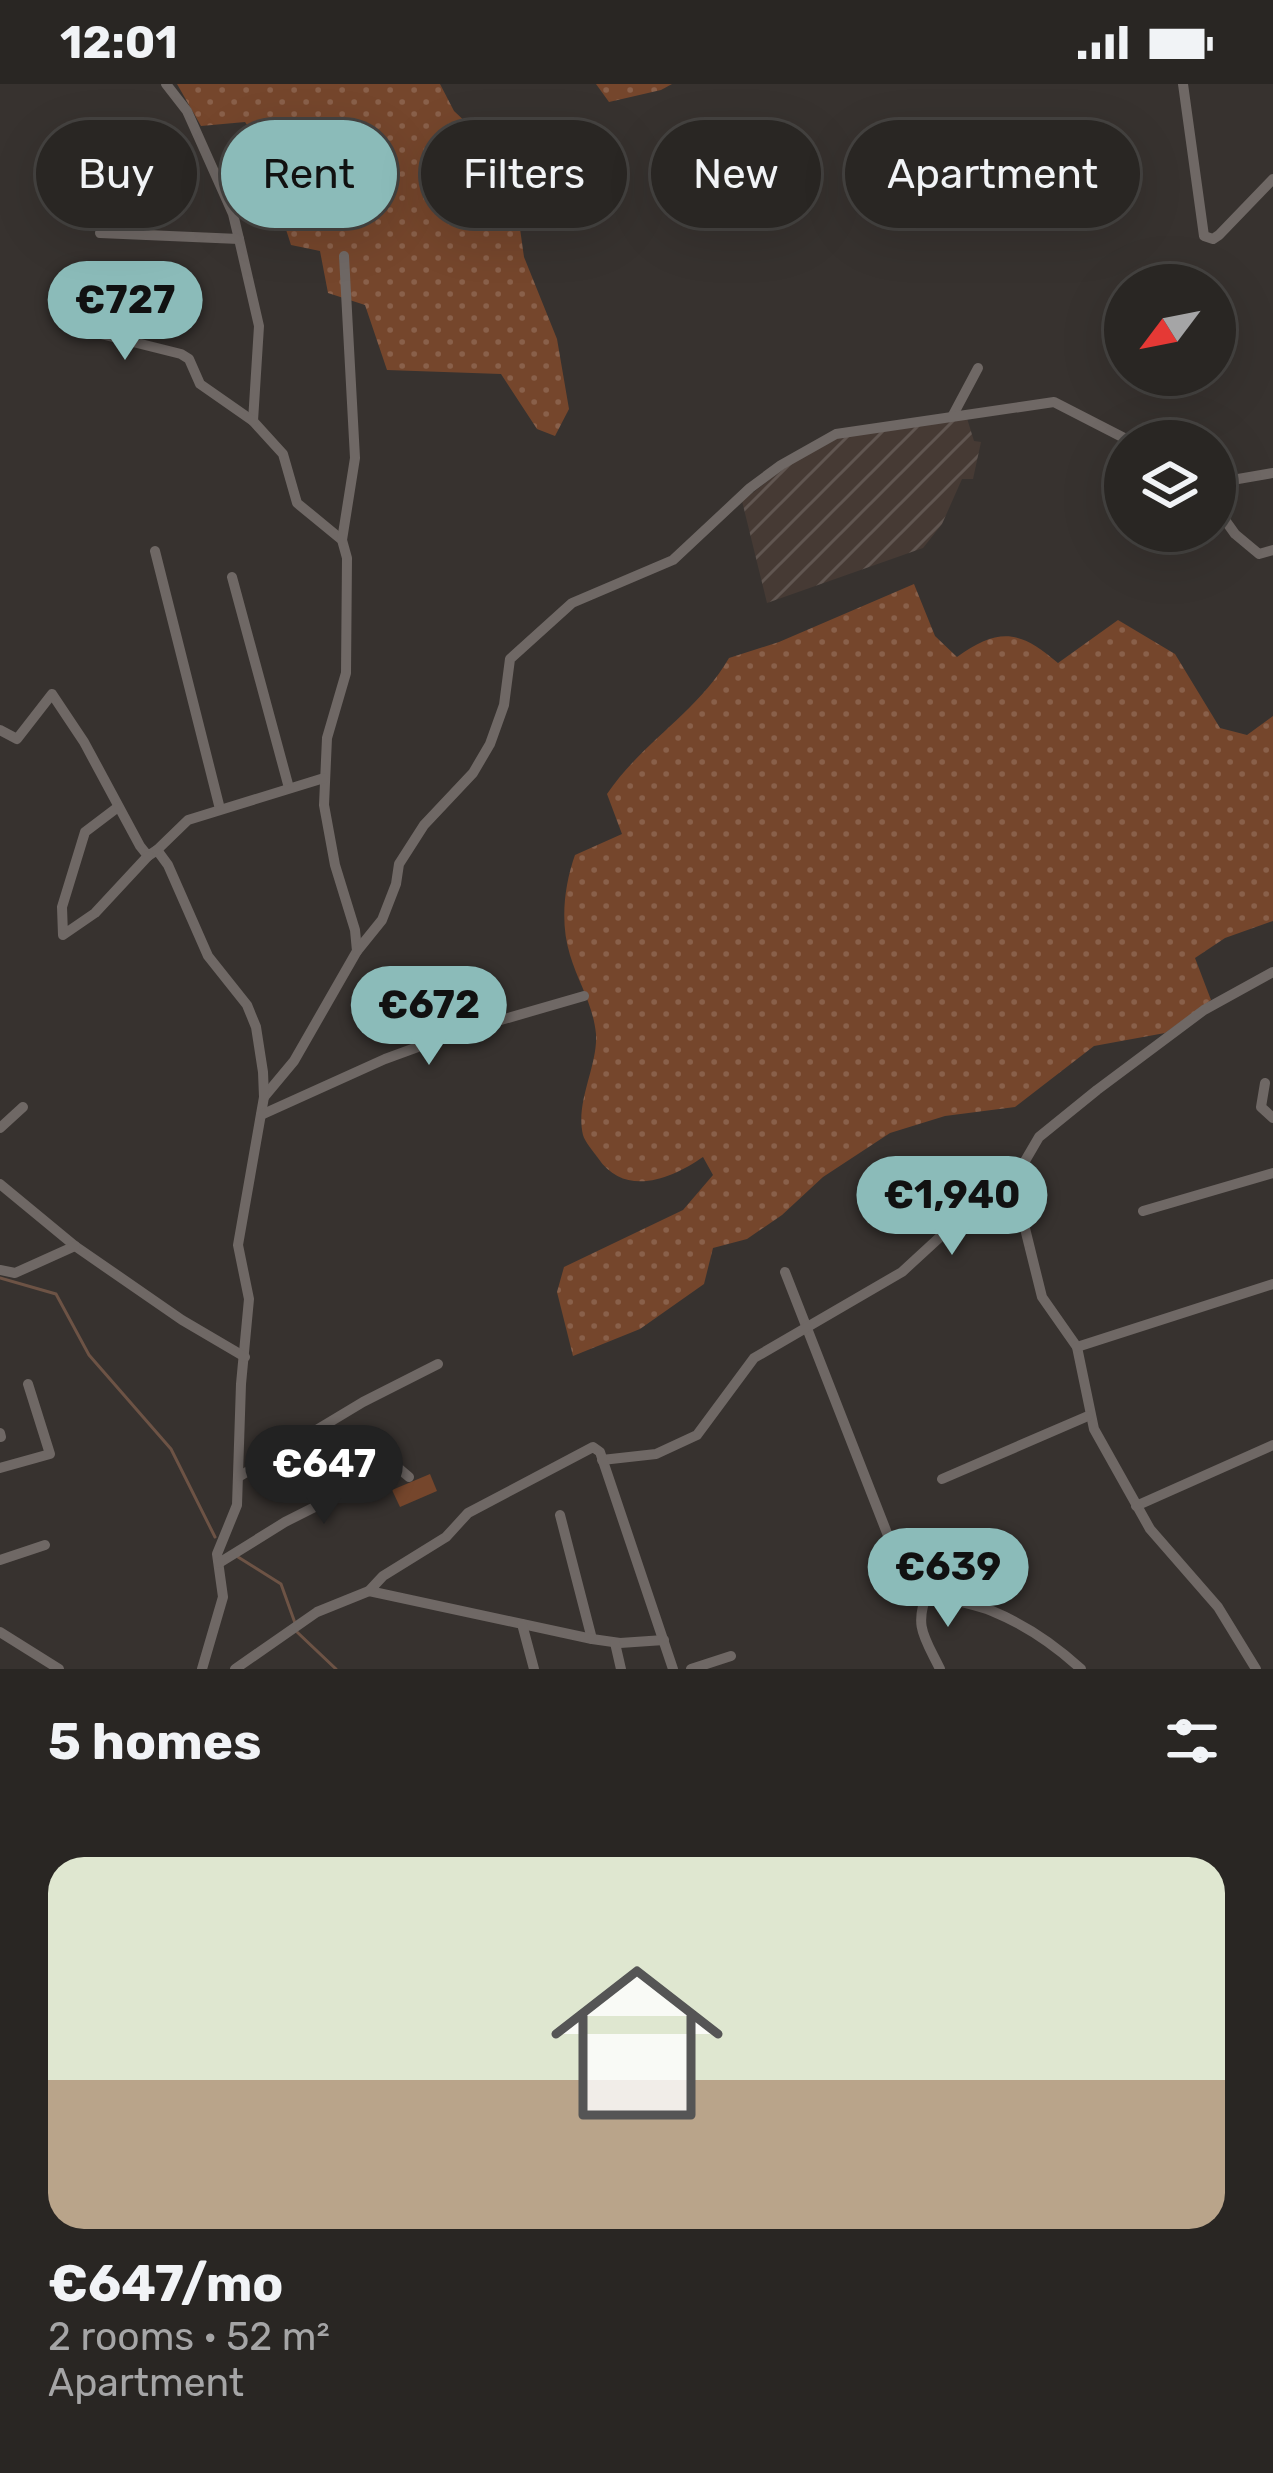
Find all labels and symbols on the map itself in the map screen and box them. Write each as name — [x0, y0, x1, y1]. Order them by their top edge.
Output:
pin: €727 — [54, 261, 196, 363]
north arrow — [1104, 264, 1236, 396]
pin: €672 — [358, 966, 500, 1068]
pin: €1,940 — [854, 1156, 1050, 1258]
pin: €647 — [253, 1425, 395, 1527]
pin: €639 — [877, 1528, 1019, 1630]

